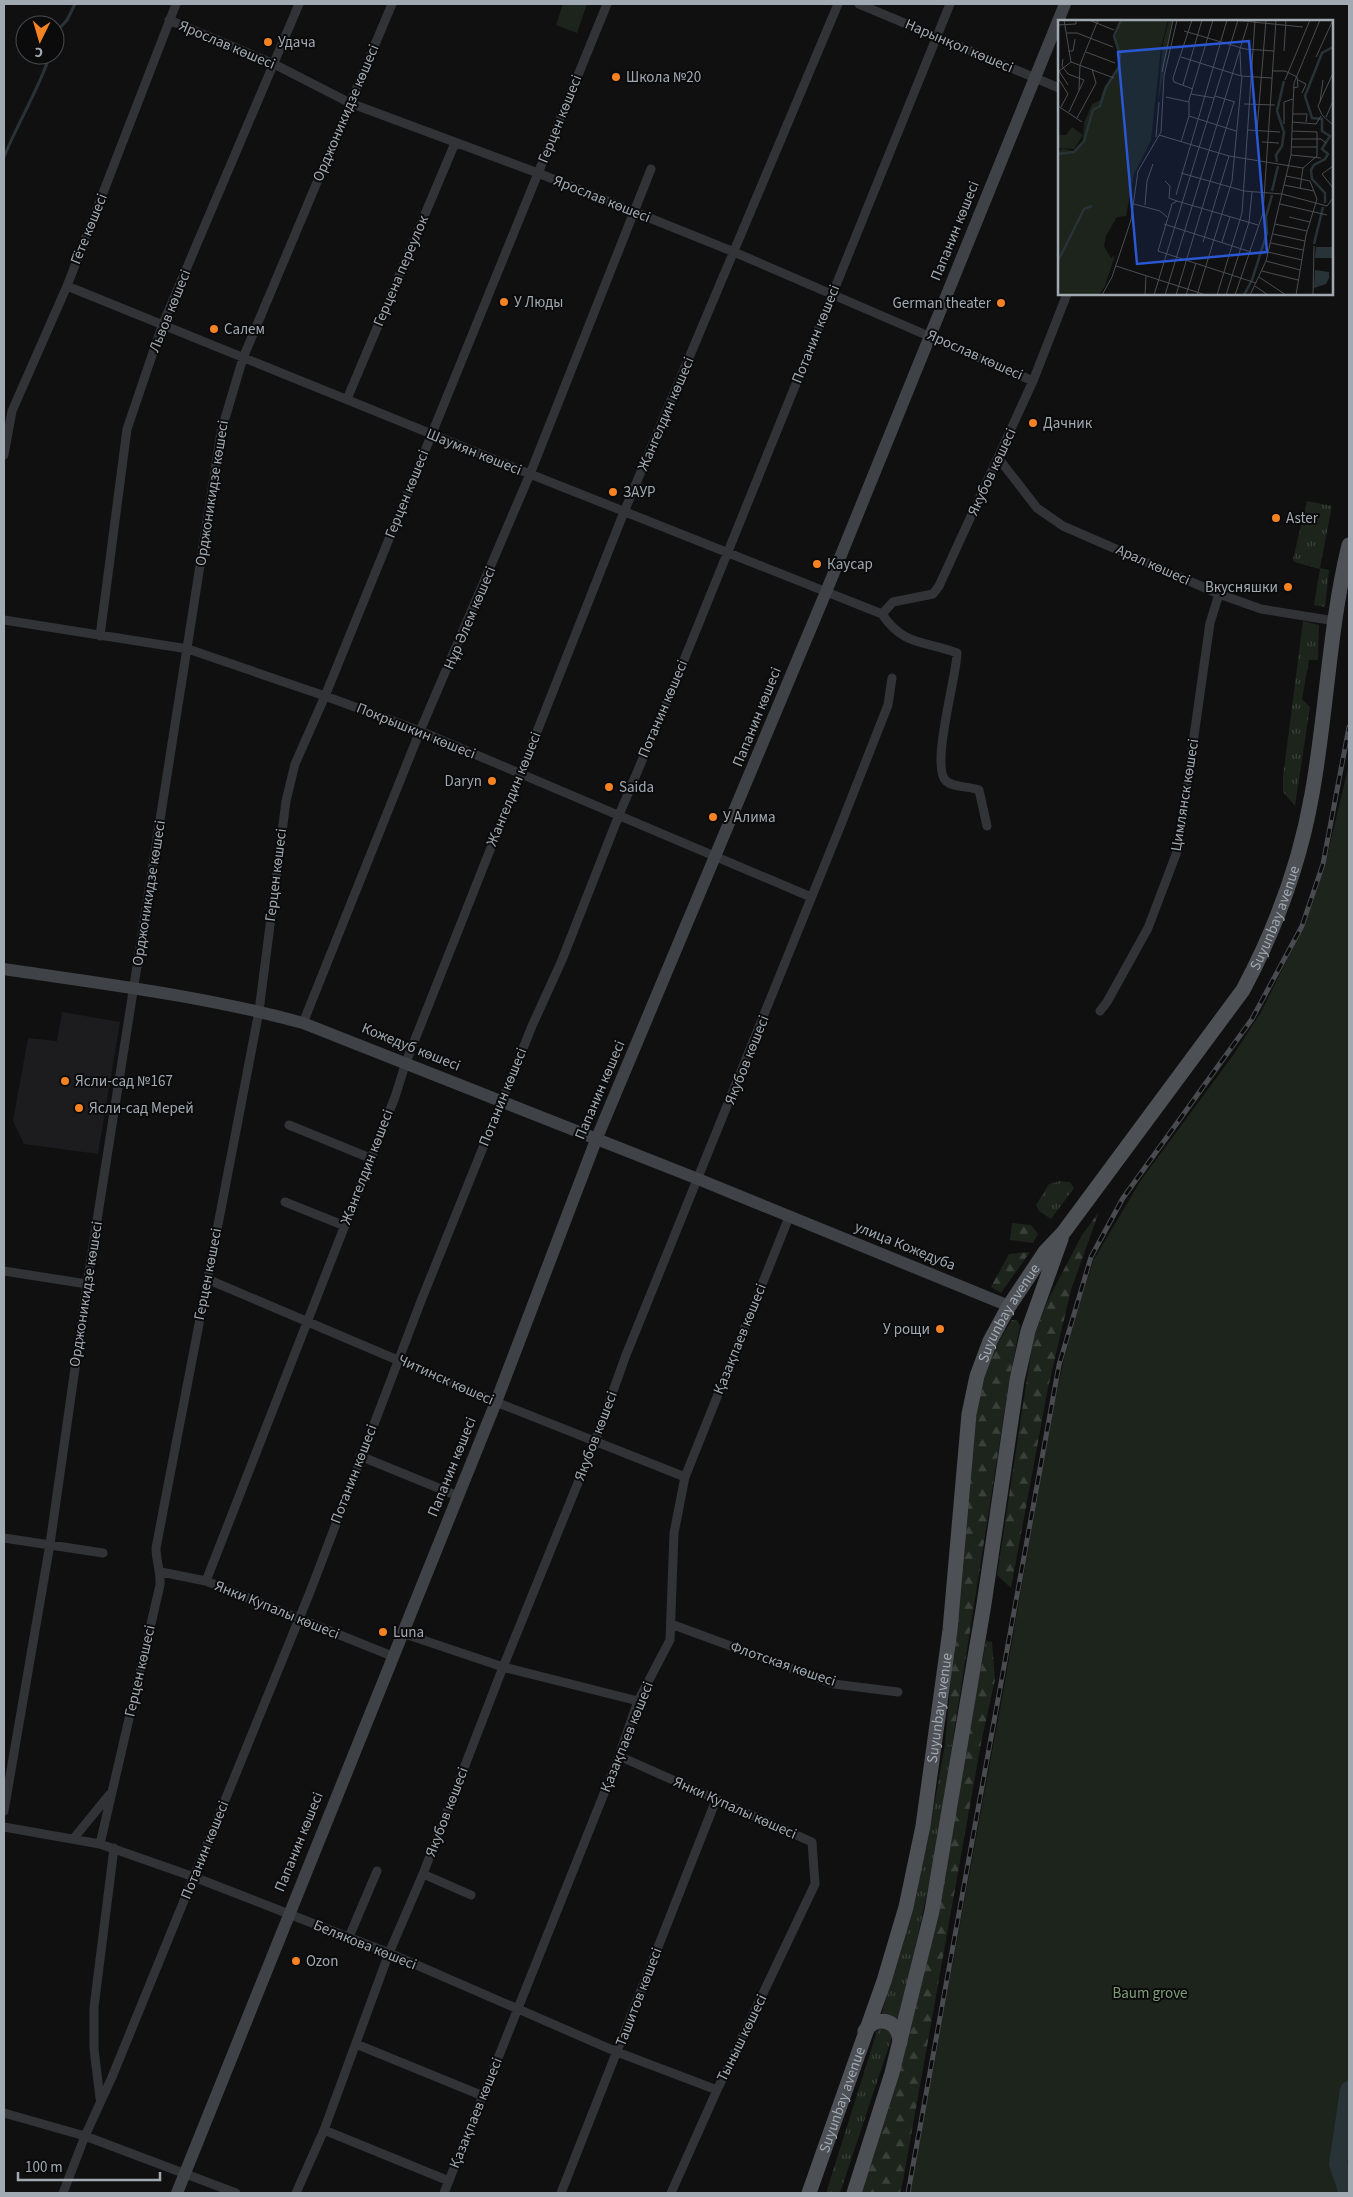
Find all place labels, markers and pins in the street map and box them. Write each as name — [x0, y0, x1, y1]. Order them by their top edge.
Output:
place label: Удача — [278, 32, 316, 53]
marker: Удача — [262, 36, 274, 48]
place label: Школа №20 — [626, 67, 701, 88]
marker: Школа №20 — [610, 71, 622, 83]
place label: У Люды — [514, 292, 563, 313]
place label: German theater — [893, 293, 992, 314]
marker: У Люды — [498, 296, 510, 308]
marker: German theater — [995, 297, 1007, 309]
place label: Салем — [224, 319, 265, 340]
marker: Салем — [208, 323, 220, 335]
place label: Дачник — [1043, 413, 1093, 434]
marker: Дачник — [1027, 417, 1039, 429]
place label: ЗАУР — [623, 482, 656, 503]
marker: ЗАУР — [607, 486, 619, 498]
place label: Aster — [1286, 508, 1319, 529]
marker: Aster — [1270, 512, 1282, 524]
place label: Каусар — [827, 554, 873, 575]
marker: Каусар — [811, 558, 823, 570]
place label: Вкусняшки — [1205, 577, 1278, 598]
marker: Вкусняшки — [1282, 581, 1294, 593]
place label: Daryn — [444, 771, 482, 792]
marker: Daryn — [486, 775, 498, 787]
place label: Saida — [619, 777, 654, 798]
marker: Saida — [603, 781, 615, 793]
place label: У Алима — [723, 807, 776, 828]
marker: У Алима — [707, 811, 719, 823]
place label: Ясли-сад №167 — [75, 1071, 173, 1092]
marker: Ясли-сад №167 — [59, 1075, 71, 1087]
place label: Ясли-сад Мерей — [89, 1098, 194, 1119]
marker: Ясли-сад Мерей — [73, 1102, 85, 1114]
place label: У рощи — [883, 1319, 930, 1340]
marker: У рощи — [934, 1323, 946, 1335]
place label: Luna — [393, 1622, 424, 1643]
marker: Luna — [377, 1626, 389, 1638]
place label: Ozon — [306, 1951, 338, 1972]
marker: Ozon — [290, 1955, 302, 1967]

